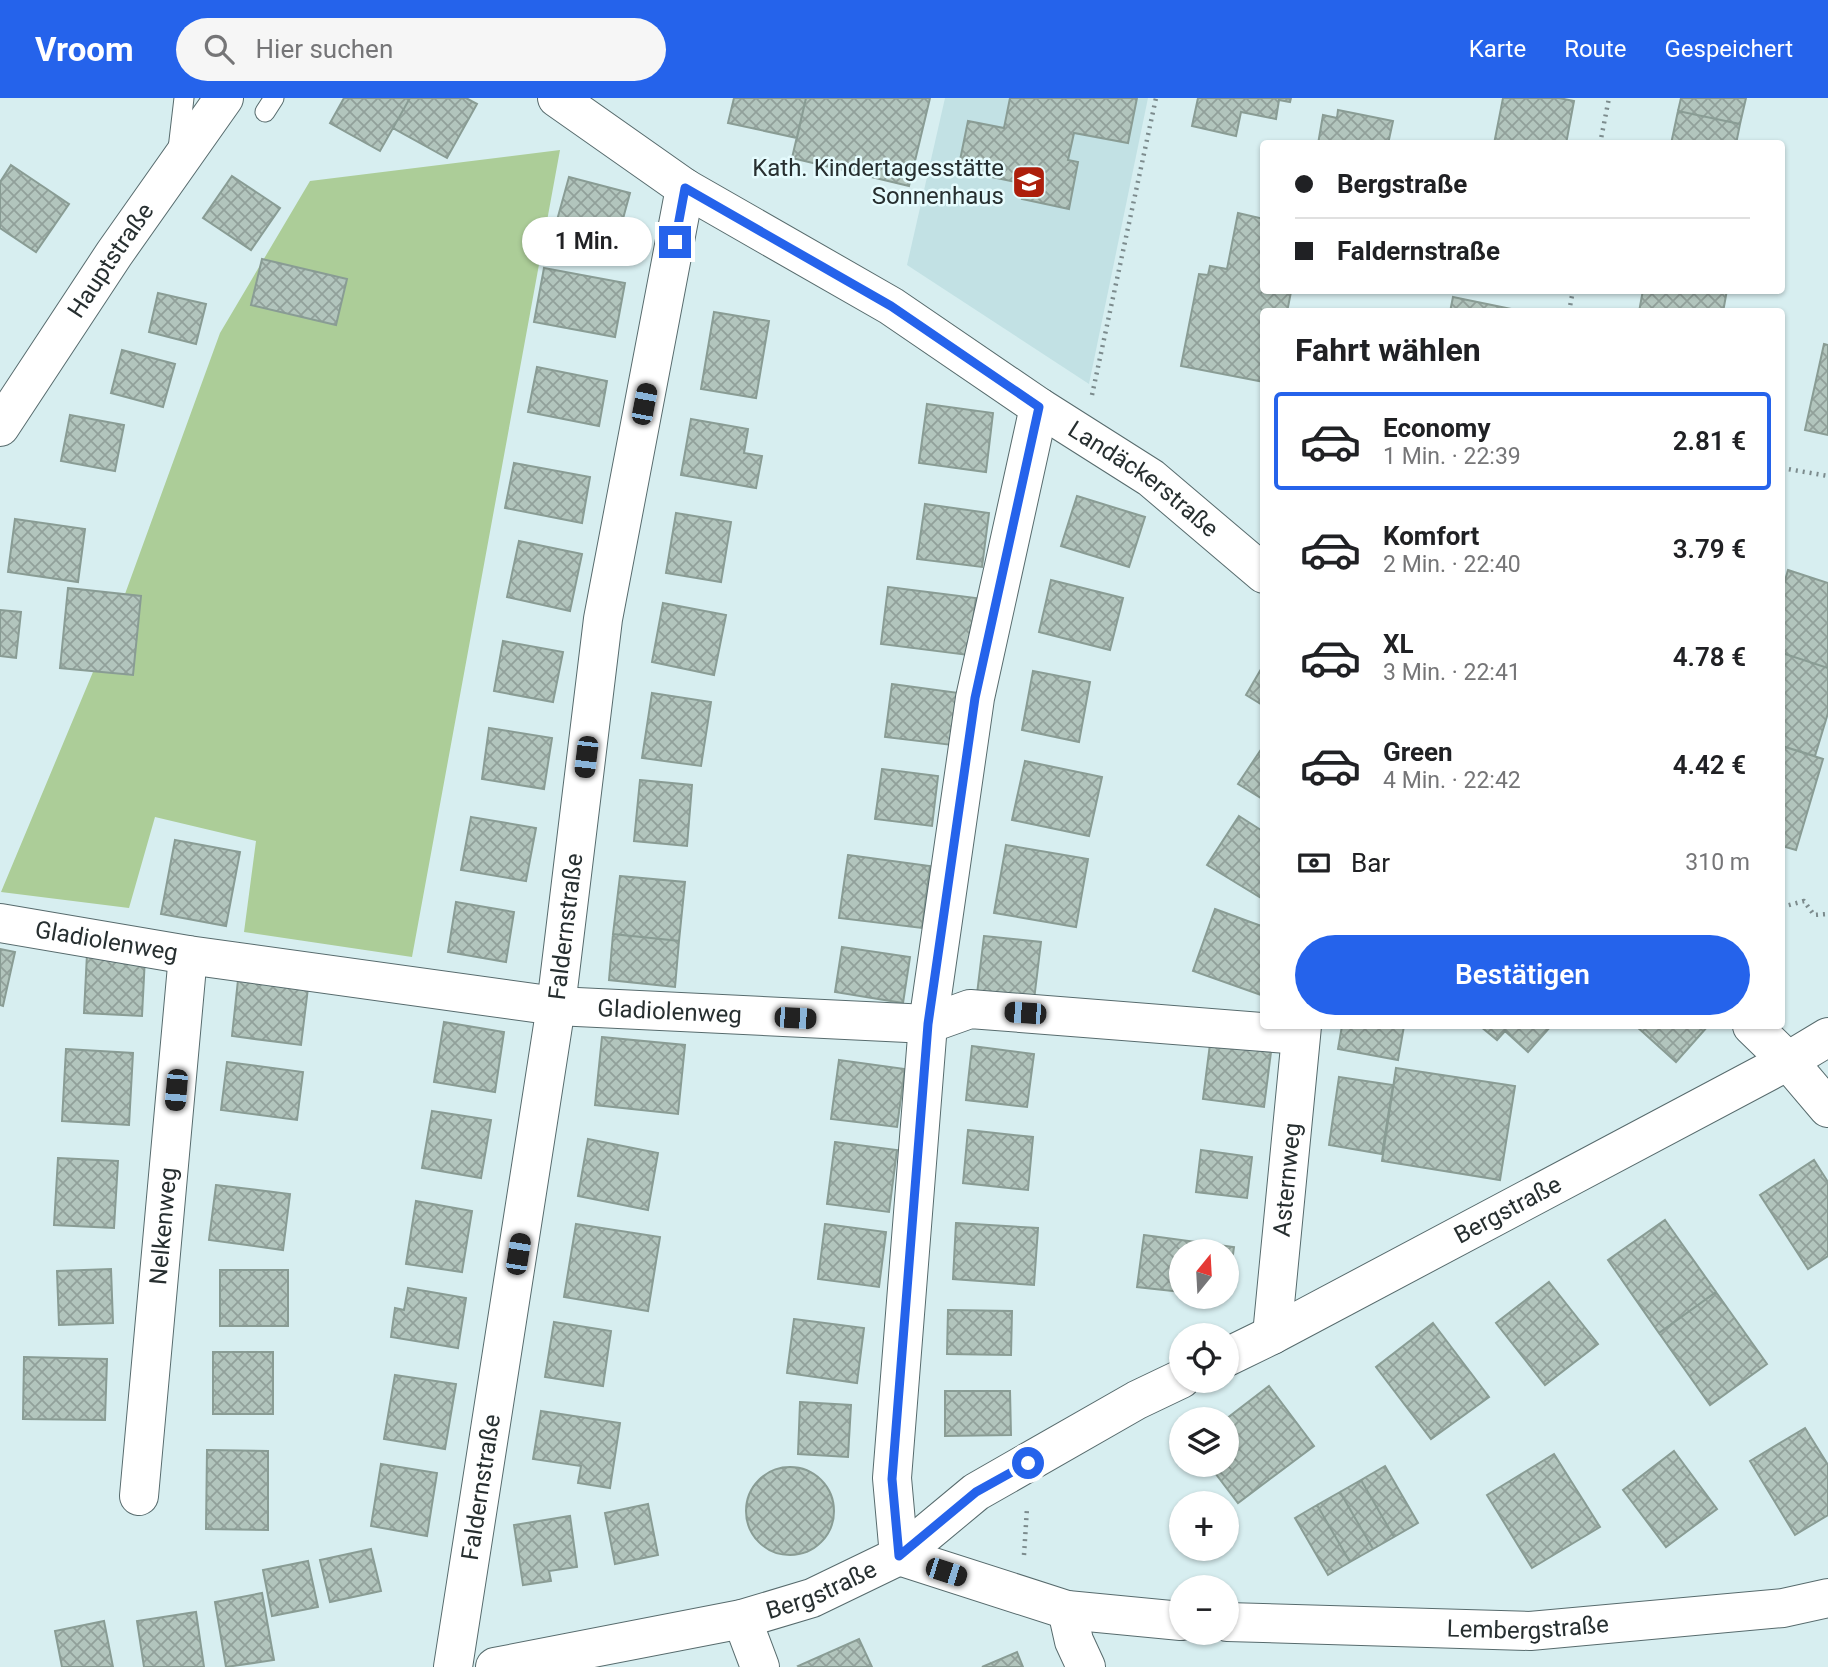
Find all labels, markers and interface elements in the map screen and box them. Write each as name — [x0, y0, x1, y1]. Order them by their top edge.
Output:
search box — [176, 18, 666, 81]
text: Vroom — [35, 30, 134, 69]
icon: search — [200, 30, 238, 68]
text: Hier suchen — [256, 34, 393, 64]
text: Karte — [1469, 35, 1526, 63]
text: Route — [1564, 35, 1626, 63]
text: Gespeichert — [1664, 35, 1793, 63]
place label: Kath. Kindertagesstätte Sonnenhaus — [752, 154, 1004, 210]
school or university icon: Kath. Kindertagesstätte Sonnenhaus — [1010, 163, 1048, 201]
text: Bergstraße — [1337, 169, 1467, 199]
street label: Hauptstraße — [62, 198, 160, 323]
callout: 1 Min. — [521, 218, 650, 266]
route end — [659, 226, 691, 258]
text: 1 Min. — [555, 228, 619, 255]
text: Faldernstraße — [1337, 236, 1500, 266]
text: Fahrt wählen — [1295, 331, 1481, 369]
car — [630, 381, 659, 427]
icon: car — [1299, 410, 1362, 473]
text: Economy — [1383, 413, 1490, 443]
street label: Landäckerstraße — [1063, 415, 1224, 543]
text: 2.81 € — [1673, 426, 1746, 456]
text: 1 Min. · 22:39 — [1383, 443, 1521, 470]
icon: car — [1299, 518, 1362, 581]
text: Komfort — [1383, 521, 1479, 551]
text: 3.79 € — [1673, 534, 1746, 564]
text: 2 Min. · 22:40 — [1383, 551, 1521, 578]
icon: car — [1299, 626, 1362, 689]
text: XL — [1383, 629, 1414, 659]
text: 4.78 € — [1673, 642, 1746, 672]
text: 3 Min. · 22:41 — [1383, 659, 1521, 686]
icon: car — [1299, 734, 1362, 797]
car — [574, 735, 599, 779]
text: Green — [1383, 737, 1453, 767]
text: 4.42 € — [1673, 750, 1746, 780]
text: 4 Min. · 22:42 — [1383, 767, 1521, 794]
icon: cash — [1295, 844, 1333, 882]
text: Bar — [1351, 848, 1390, 878]
text: 310 m — [1685, 849, 1750, 876]
street label: Faldernstraße — [543, 852, 588, 1001]
street label: Gladiolenweg — [33, 915, 180, 967]
button: Bestätigen — [1295, 935, 1750, 1015]
street label: Gladiolenweg — [597, 994, 742, 1029]
car — [1004, 1001, 1047, 1025]
car — [774, 1006, 817, 1030]
car — [164, 1068, 189, 1112]
street label: Asternweg — [1268, 1121, 1307, 1238]
street label: Nelkenweg — [144, 1166, 183, 1286]
street label: Bergstraße — [1449, 1170, 1566, 1250]
car — [505, 1232, 532, 1276]
north arrow — [1169, 1239, 1239, 1309]
map controls — [1169, 1239, 1239, 1645]
button: locate — [1169, 1323, 1239, 1393]
button: layers — [1169, 1407, 1239, 1477]
street label: Faldernstraße — [456, 1412, 506, 1562]
route start — [1012, 1447, 1044, 1479]
button: + — [1169, 1491, 1239, 1561]
street label: Bergstraße — [763, 1555, 881, 1625]
car — [923, 1556, 970, 1588]
button: − — [1169, 1575, 1239, 1645]
street label: Lembergstraße — [1446, 1610, 1610, 1645]

